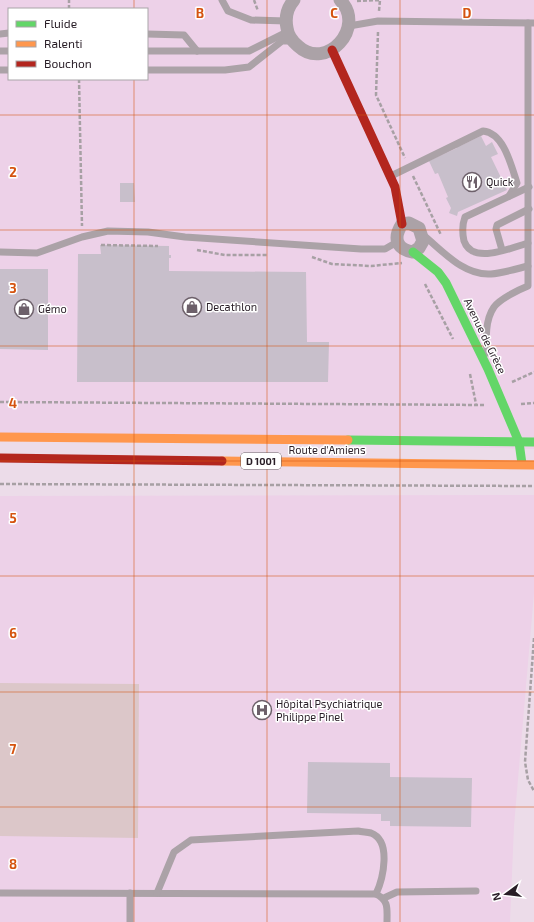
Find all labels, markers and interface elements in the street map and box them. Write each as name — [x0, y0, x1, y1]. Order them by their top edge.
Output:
text: B — [196, 5, 204, 21]
text: C — [330, 5, 338, 21]
text: D — [463, 5, 472, 21]
legend — [8, 8, 148, 80]
text: Fluide — [44, 16, 77, 30]
text: Ralenti — [44, 36, 83, 50]
text: Bouchon — [44, 56, 92, 70]
text: 2 — [9, 164, 17, 180]
restaurant icon: Quick — [461, 171, 483, 193]
place label: Quick — [486, 175, 514, 189]
text: 3 — [9, 280, 17, 296]
shop icon: Decathlon — [181, 296, 203, 318]
street label: Avenue de Grèce — [462, 296, 509, 376]
shop icon: Gémo — [13, 298, 35, 320]
place label: Decathlon — [206, 300, 257, 313]
place label: Gémo — [38, 302, 67, 315]
text: 4 — [9, 395, 17, 411]
street label: Route d'Amiens — [288, 443, 366, 456]
road number: D 1001 — [241, 453, 281, 469]
text: 5 — [9, 510, 17, 526]
text: 6 — [9, 625, 17, 641]
place label: Hôpital Psychiatrique Philippe Pinel — [276, 697, 383, 723]
hospital icon: Hôpital Psychiatrique Philippe Pinel — [251, 699, 273, 721]
text: 7 — [10, 741, 17, 757]
text: 8 — [9, 856, 17, 872]
north arrow — [486, 874, 526, 914]
text: N — [489, 891, 503, 902]

